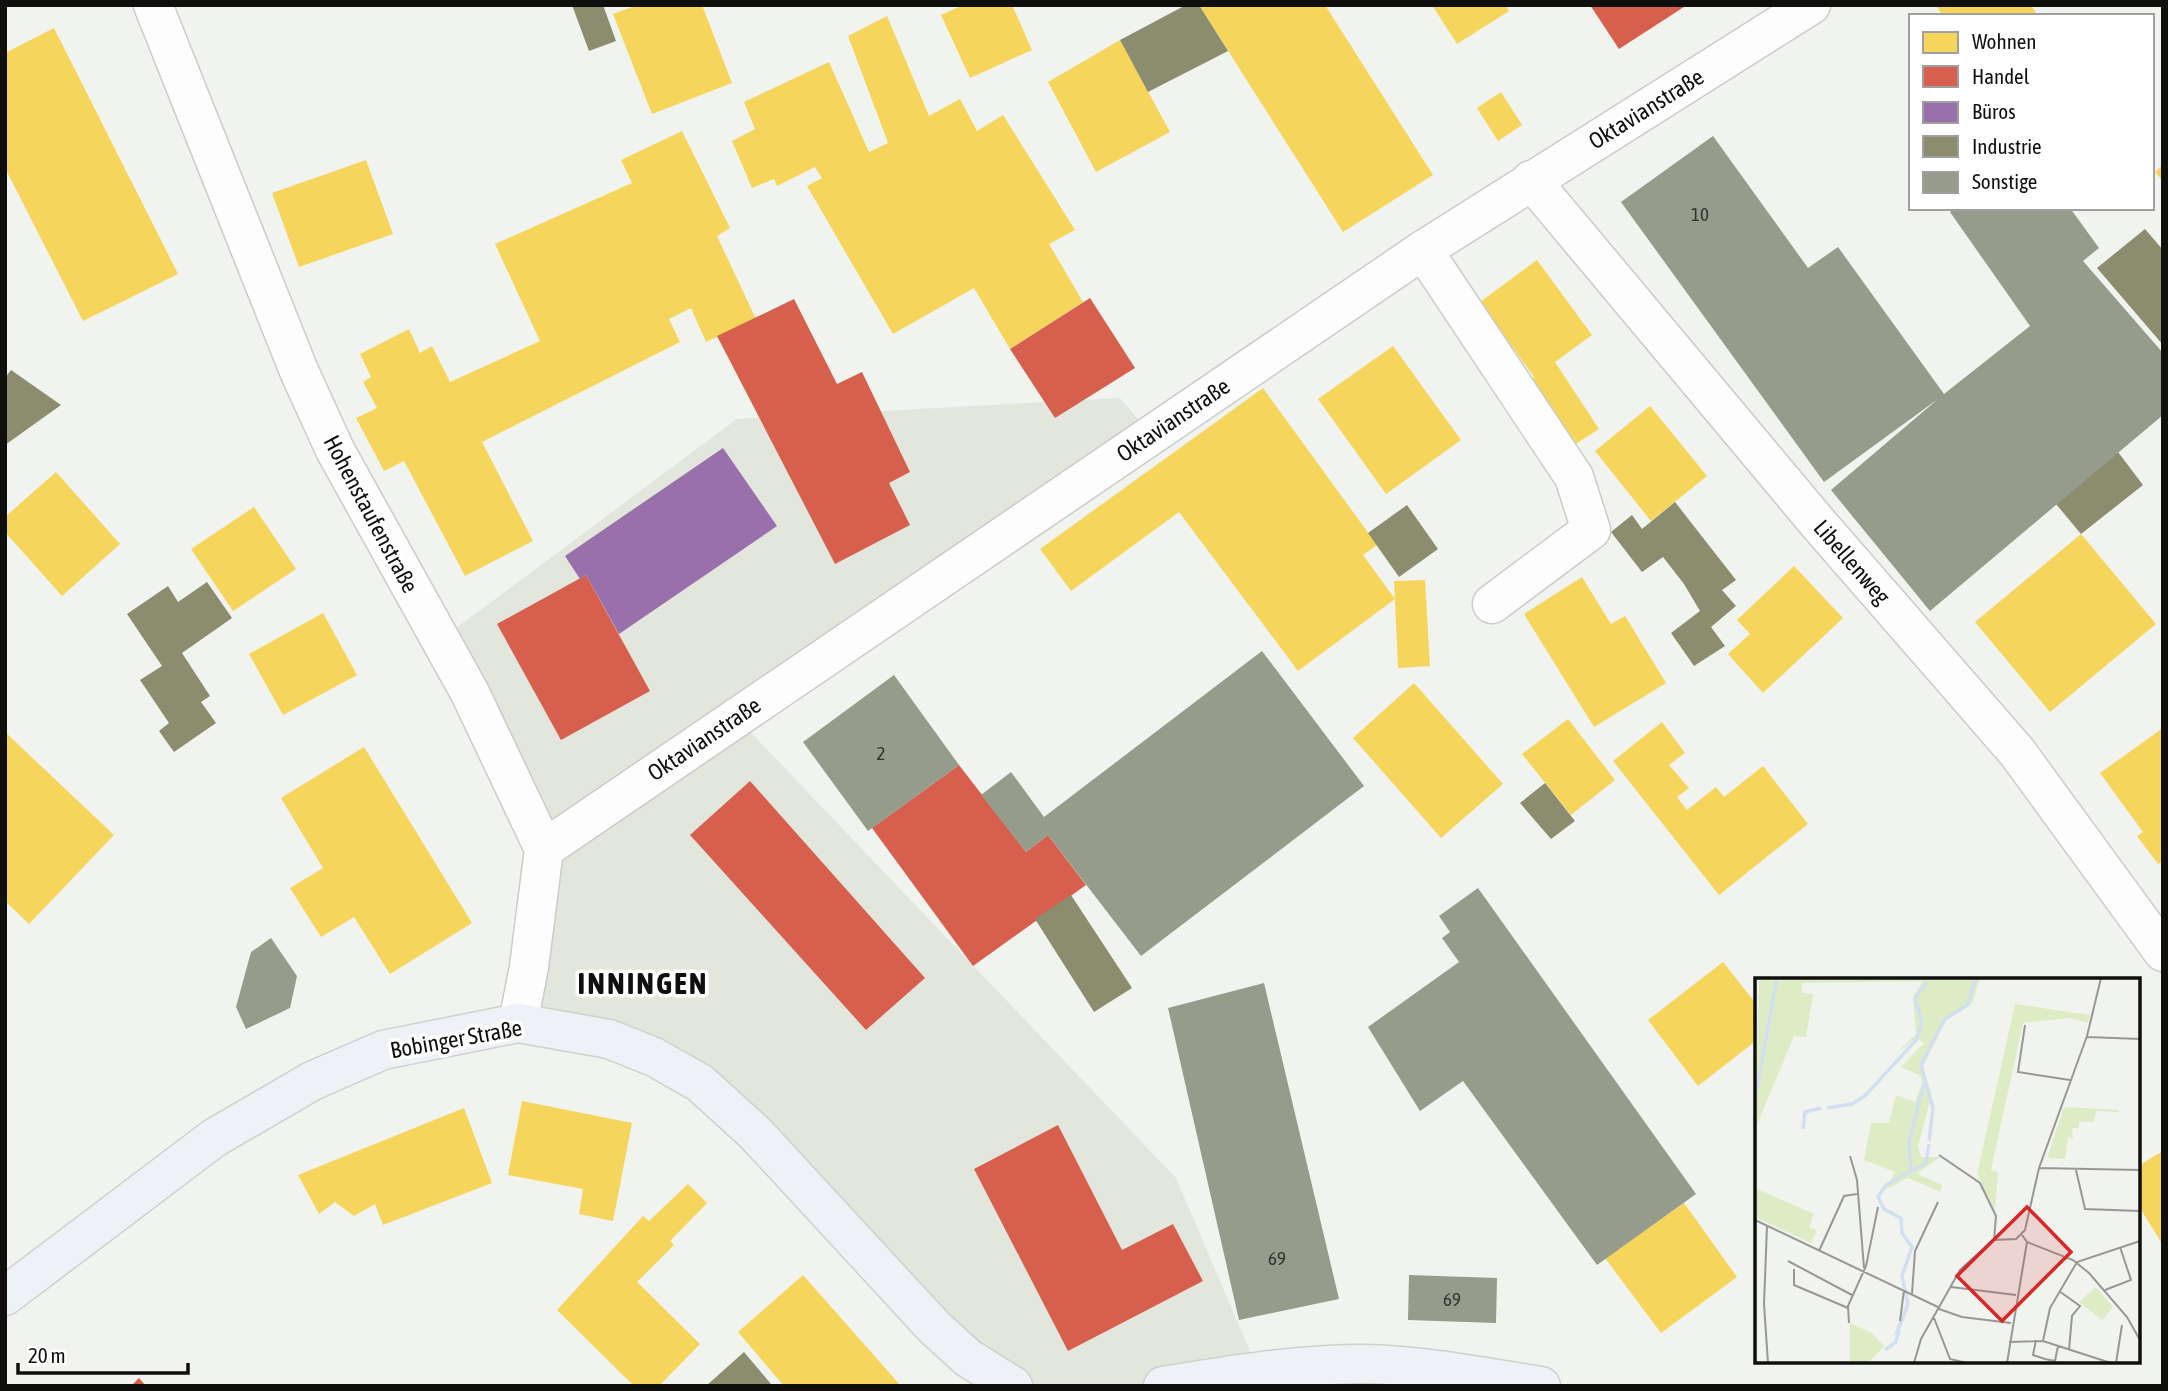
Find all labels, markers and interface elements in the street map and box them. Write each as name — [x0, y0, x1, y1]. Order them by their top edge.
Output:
legend — [1909, 14, 2154, 210]
text: Wohnen — [1972, 29, 2037, 53]
street label: Oktavianstraße — [1584, 63, 1708, 155]
text: Handel — [1972, 64, 2030, 88]
text: Büros — [1972, 99, 2016, 123]
text: Industrie — [1972, 134, 2042, 158]
text: Sonstige — [1972, 169, 2037, 193]
house number: 10 — [1691, 203, 1709, 225]
street label: Oktavianstraße — [1112, 373, 1234, 467]
street label: Hohenstaufenstraße — [319, 431, 423, 597]
street label: Libellenweg — [1808, 515, 1896, 609]
street label: Oktavianstraße — [643, 692, 765, 786]
house number: 2 — [877, 742, 885, 764]
district label: INNINGEN — [578, 966, 708, 1000]
inset map — [1755, 978, 2140, 1363]
street label: Bobinger Straße — [388, 1015, 524, 1063]
house number: 69 — [1268, 1247, 1286, 1269]
house number: 69 — [1443, 1288, 1461, 1310]
scale bar — [18, 1332, 187, 1376]
text: 20 m — [28, 1343, 66, 1367]

